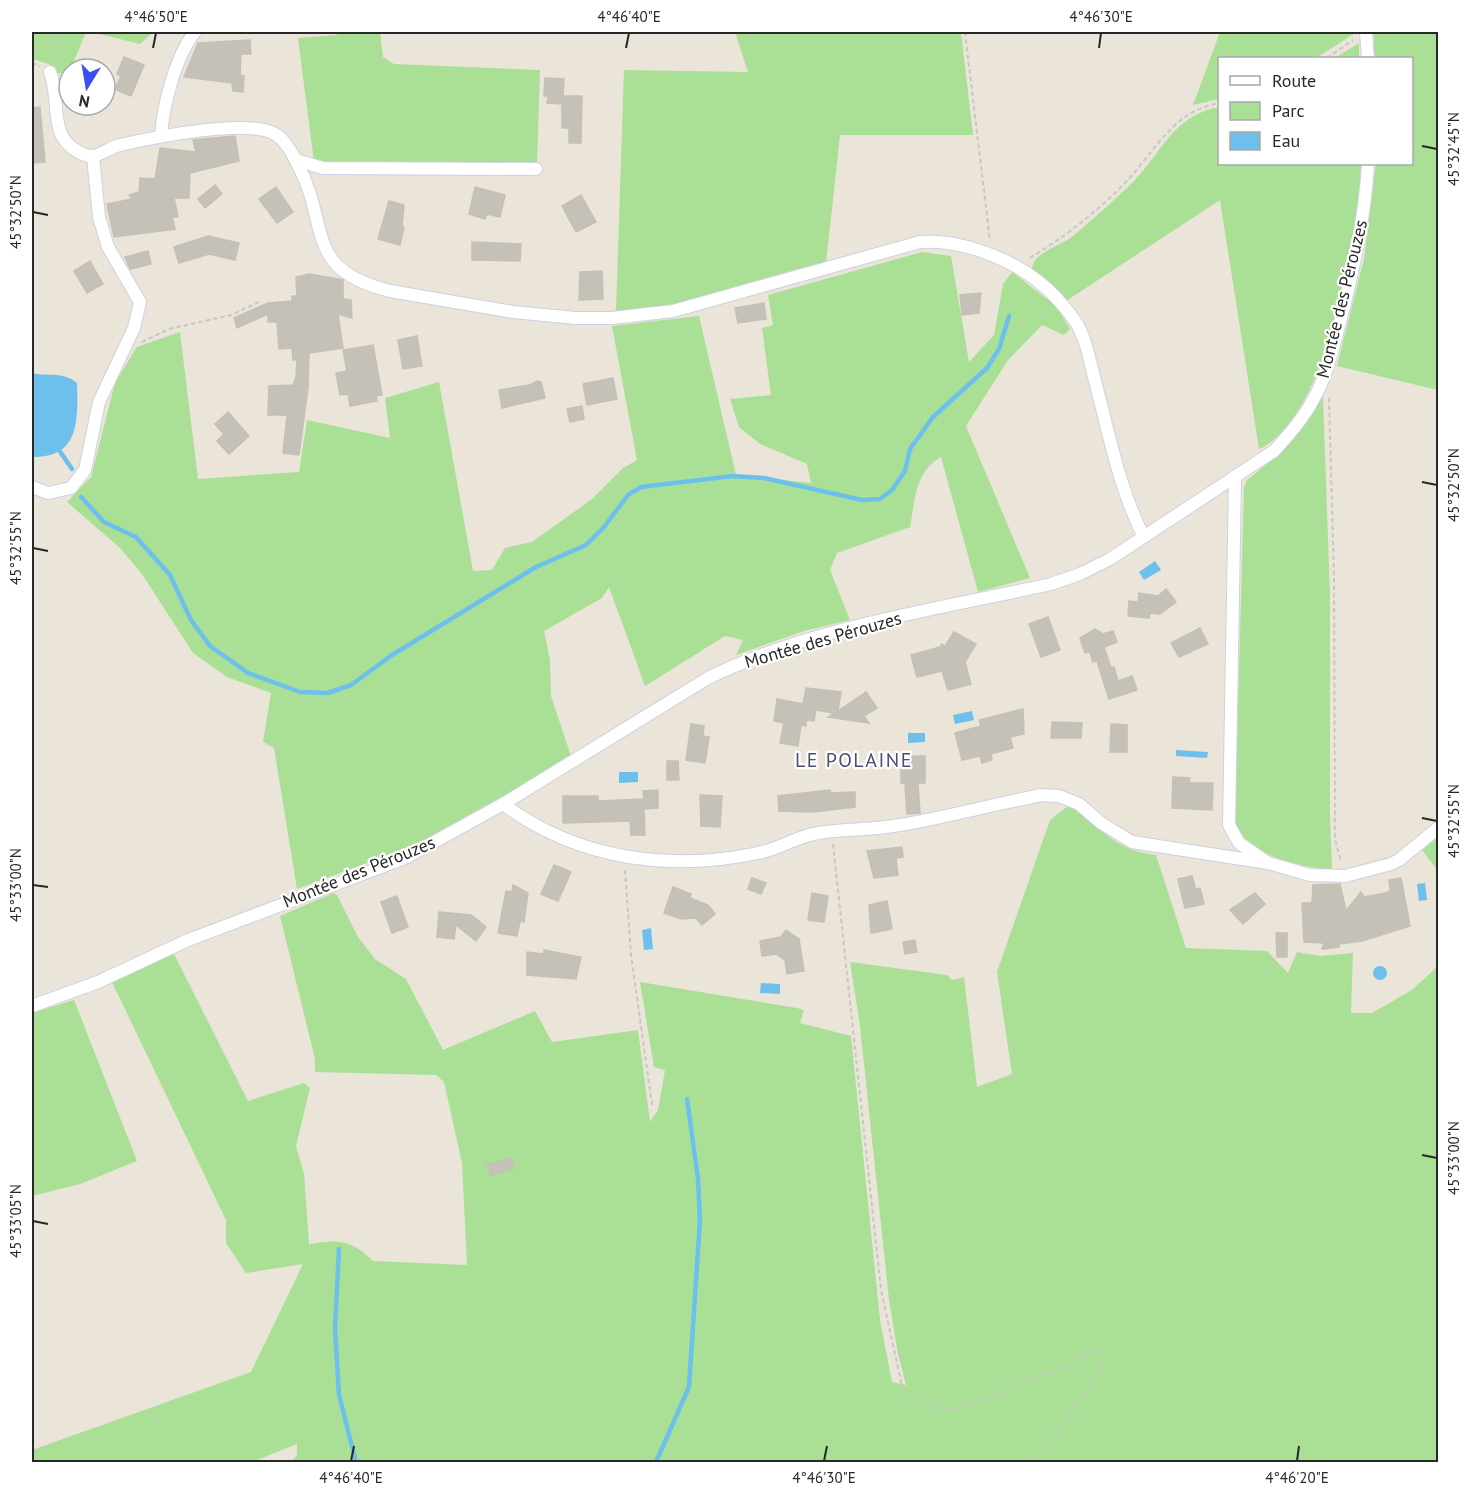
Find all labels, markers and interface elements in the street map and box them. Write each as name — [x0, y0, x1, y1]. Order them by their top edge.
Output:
text: 4°46'50"E — [124, 7, 188, 26]
text: 4°46'40"E — [597, 7, 661, 26]
text: 4°46'30"E — [1069, 7, 1133, 26]
north arrow — [57, 57, 117, 117]
legend — [1218, 57, 1413, 165]
text: Route — [1272, 69, 1316, 92]
text: N — [77, 91, 91, 113]
text: Parc — [1272, 99, 1305, 122]
text: 45°32'45"N — [1444, 112, 1463, 186]
text: Eau — [1272, 129, 1300, 152]
text: 45°32'50"N — [6, 175, 25, 249]
street label: Montée des Pérouzes — [1311, 217, 1372, 380]
text: 45°32'50"N — [1444, 448, 1463, 522]
text: 45°32'55"N — [6, 511, 25, 585]
street label: Montée des Pérouzes — [742, 606, 904, 673]
district label: LE POLAINE — [795, 747, 913, 773]
text: 45°32'55"N — [1444, 784, 1463, 858]
street label: Montée des Pérouzes — [279, 830, 438, 913]
text: 45°33'00"N — [6, 848, 25, 922]
text: 45°33'00"N — [1444, 1121, 1463, 1195]
text: 45°33'05"N — [6, 1184, 25, 1258]
text: 4°46'40"E — [319, 1468, 383, 1487]
text: 4°46'30"E — [792, 1468, 856, 1487]
text: 4°46'20"E — [1265, 1468, 1329, 1487]

